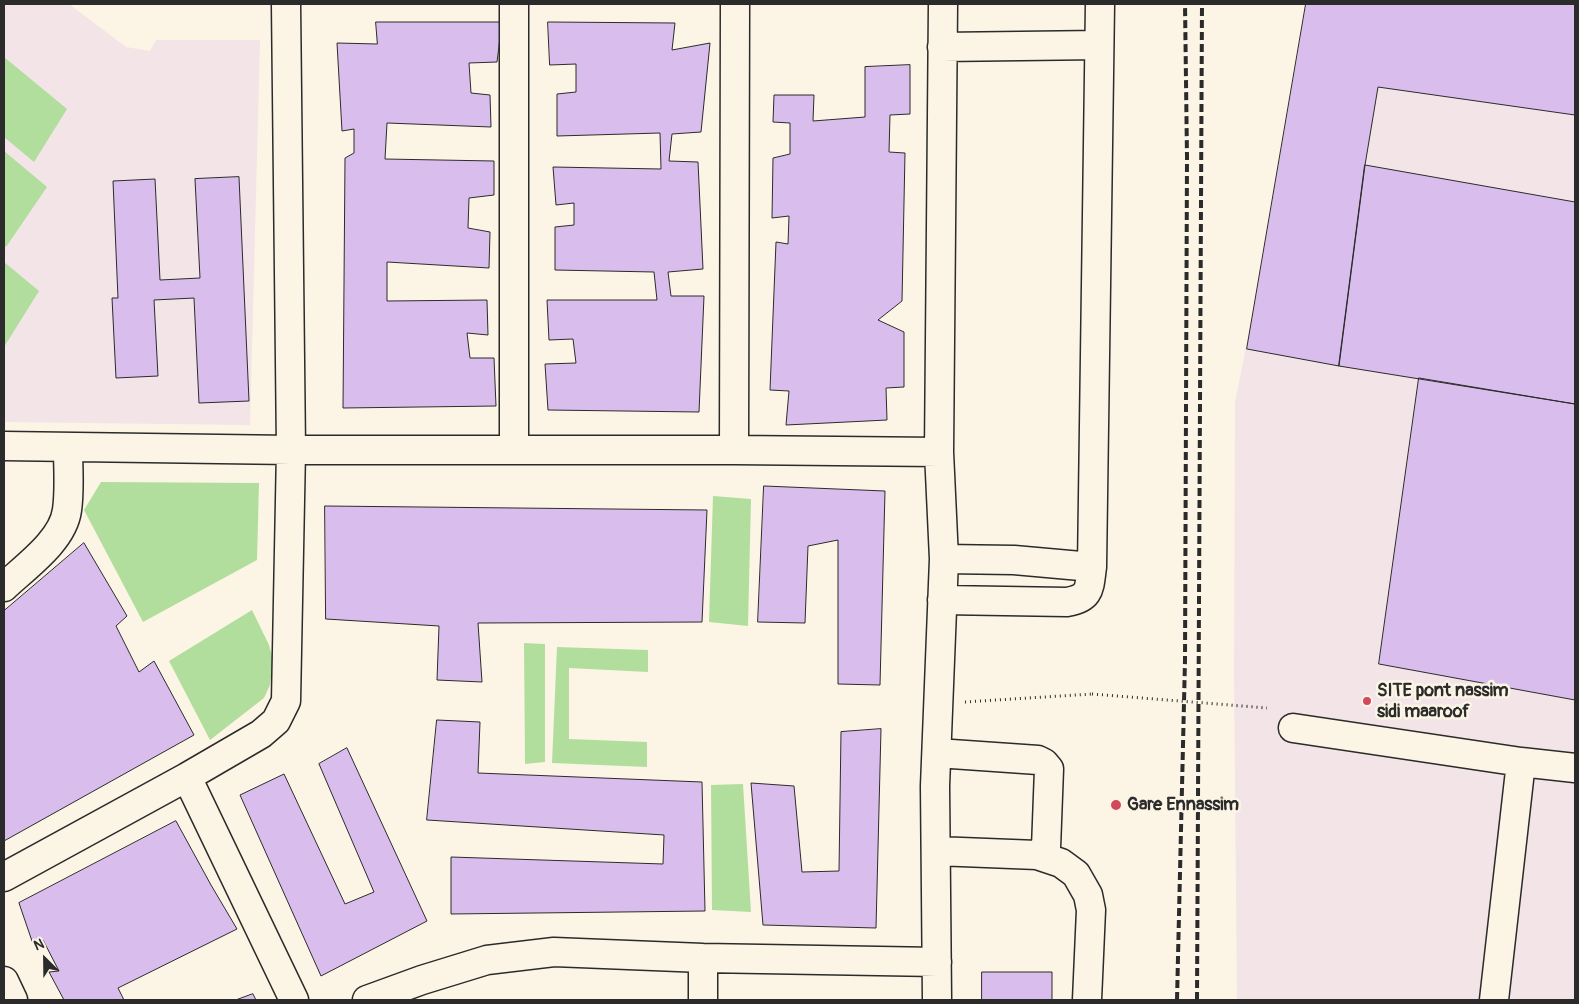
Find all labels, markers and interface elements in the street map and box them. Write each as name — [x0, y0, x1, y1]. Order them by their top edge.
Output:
place label: SITE pont nassim sidi maaroof — [1377, 680, 1508, 722]
marker: SITE pont nassim sidi maaroof — [1361, 695, 1373, 707]
place label: Gare Ennassim — [1127, 794, 1239, 816]
marker: Gare Ennassim — [1109, 798, 1123, 812]
north arrow — [20, 934, 70, 984]
text: N — [31, 935, 47, 954]

